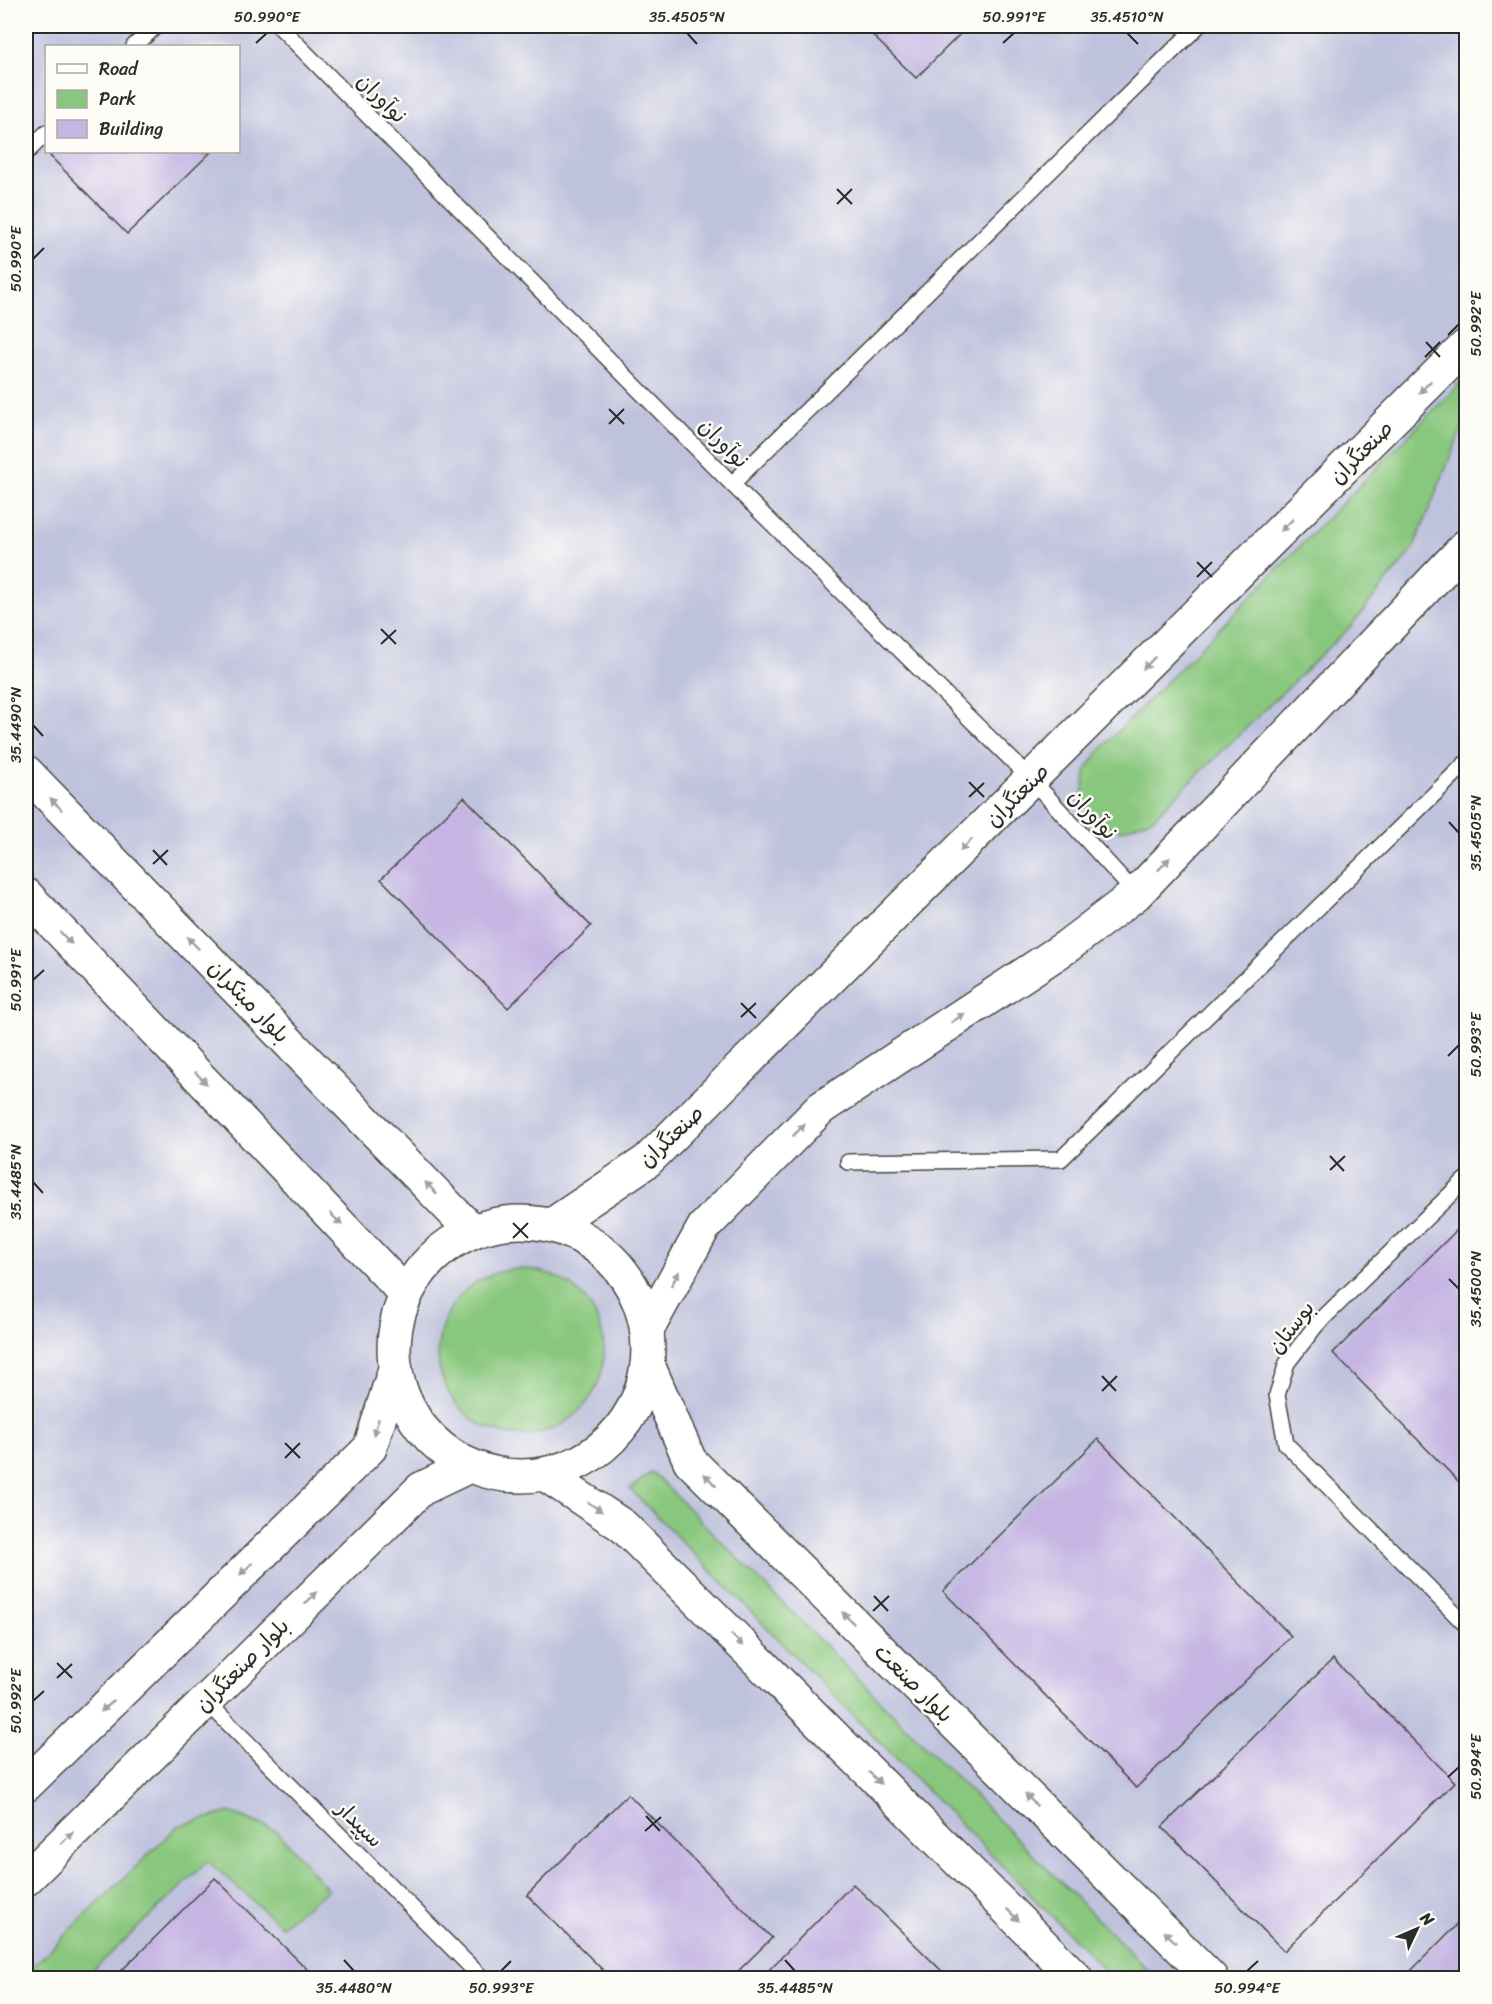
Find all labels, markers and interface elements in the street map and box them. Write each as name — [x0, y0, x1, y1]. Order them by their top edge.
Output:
text: 50.990°E — [234, 4, 302, 30]
text: 35.4505°N — [649, 4, 726, 30]
text: 50.991°E — [983, 4, 1047, 30]
text: 35.4510°N — [1090, 4, 1164, 30]
legend — [45, 45, 240, 153]
text: Road — [99, 53, 139, 85]
street label: نوآوران — [347, 63, 417, 133]
text: Park — [99, 83, 136, 115]
text: Building — [99, 113, 163, 145]
text: 50.990°E — [3, 224, 29, 292]
text: 50.992°E — [1463, 290, 1489, 357]
one-way arrow — [1419, 380, 1433, 394]
street label: نوآوران — [689, 408, 759, 478]
street label: صنعتگران — [1319, 410, 1403, 494]
one-way arrow — [1281, 518, 1295, 532]
one-way arrow — [1142, 656, 1156, 670]
text: 35.4490°N — [3, 686, 29, 763]
street label: صنعتگران — [975, 753, 1059, 837]
street label: نوآوران — [1058, 779, 1128, 849]
text: 35.4505°N — [1463, 794, 1489, 871]
one-way arrow — [50, 797, 64, 811]
one-way arrow — [959, 838, 974, 852]
one-way arrow — [1156, 858, 1170, 872]
one-way arrow — [59, 930, 73, 945]
one-way arrow — [186, 937, 200, 951]
text: 50.991°E — [3, 947, 29, 1011]
street label: بلوار مبتکران — [198, 949, 300, 1053]
text: 50.993°E — [1463, 1011, 1489, 1077]
one-way arrow — [949, 1012, 965, 1024]
one-way arrow — [194, 1071, 208, 1086]
street label: صنعتگران — [629, 1095, 713, 1177]
one-way arrow — [791, 1124, 805, 1138]
text: 35.4485°N — [3, 1144, 29, 1220]
one-way arrow — [425, 1182, 439, 1196]
one-way arrow — [328, 1212, 342, 1226]
text: 35.4500°N — [1463, 1250, 1489, 1327]
one-way arrow — [670, 1270, 680, 1287]
street label: بوستان — [1257, 1291, 1325, 1363]
one-way arrow — [371, 1418, 381, 1436]
one-way arrow — [703, 1473, 717, 1488]
one-way arrow — [586, 1502, 603, 1513]
one-way arrow — [240, 1562, 254, 1576]
one-way arrow — [303, 1591, 317, 1605]
street label: بلوار صنعتگران — [185, 1608, 299, 1722]
one-way arrow — [841, 1611, 856, 1625]
one-way arrow — [729, 1633, 744, 1647]
street label: بلوار صنعت — [865, 1634, 963, 1732]
text: 50.992°E — [3, 1667, 29, 1734]
one-way arrow — [100, 1698, 114, 1712]
text: 50.994°E — [1463, 1732, 1489, 1800]
one-way arrow — [867, 1770, 881, 1784]
street label: سپیدار — [325, 1789, 393, 1857]
one-way arrow — [1025, 1793, 1039, 1807]
one-way arrow — [60, 1831, 74, 1845]
north arrow — [1387, 1899, 1447, 1959]
text: N — [1412, 1904, 1442, 1934]
one-way arrow — [1006, 1908, 1020, 1923]
one-way arrow — [1163, 1931, 1177, 1945]
text: 35.4480°N — [316, 1975, 393, 2001]
text: 50.993°E — [469, 1975, 535, 2001]
text: 35.4485°N — [757, 1975, 833, 2001]
text: 50.994°E — [1214, 1975, 1282, 2001]

